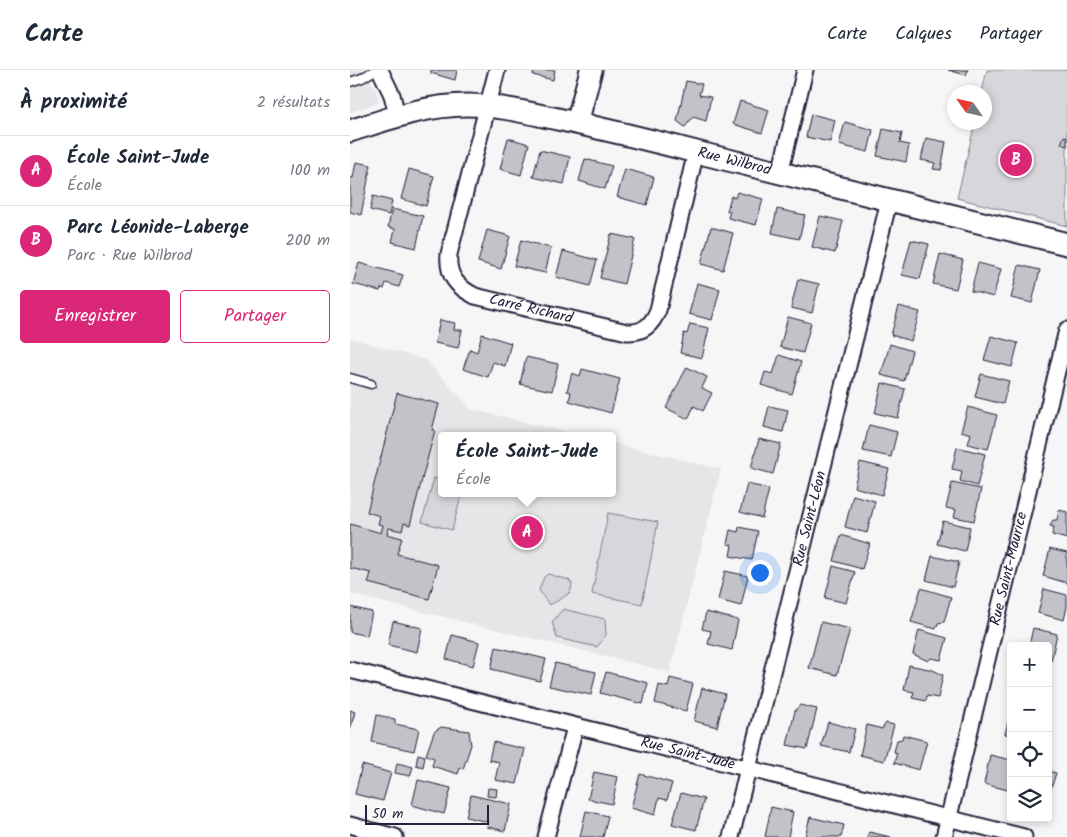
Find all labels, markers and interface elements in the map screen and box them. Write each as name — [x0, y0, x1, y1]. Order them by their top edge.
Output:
text: Carte — [25, 15, 83, 54]
text: Carte — [827, 20, 867, 49]
text: Calques — [895, 20, 952, 49]
text: Partager — [980, 20, 1042, 49]
north arrow — [947, 85, 992, 130]
text: À proximité — [20, 86, 127, 119]
text: 2 résultats — [257, 90, 330, 115]
street label: Rue Wilbrod — [695, 141, 774, 183]
pin: B — [1000, 141, 1032, 179]
text: École Saint-Jude — [67, 143, 209, 173]
text: A — [31, 158, 41, 183]
text: 100 m — [290, 158, 330, 183]
text: École — [67, 173, 102, 198]
text: Parc Léonide-Laberge — [67, 213, 249, 243]
text: B — [31, 228, 41, 253]
text: 200 m — [286, 228, 330, 253]
text: Parc · Rue Wilbrod — [67, 243, 192, 268]
street label: Carré Richard — [487, 288, 576, 331]
button: Enregistrer — [20, 290, 170, 343]
button: Partager — [180, 290, 330, 343]
popup — [438, 432, 616, 497]
text: École Saint-Jude — [456, 437, 598, 467]
text: École — [456, 467, 491, 492]
street label: Rue Saint-Léon — [787, 468, 833, 569]
street label: Rue Saint-Maurice — [984, 509, 1034, 628]
pin: A — [511, 513, 543, 551]
your location — [747, 560, 773, 586]
map controls — [1007, 642, 1052, 822]
button: + — [1007, 642, 1052, 687]
button: − — [1007, 687, 1052, 732]
street label: Rue Saint-Jude — [638, 730, 738, 777]
button: locate — [1007, 732, 1052, 777]
button: layers — [1007, 777, 1052, 822]
scale bar — [365, 802, 489, 825]
text: 50 m — [372, 803, 403, 825]

